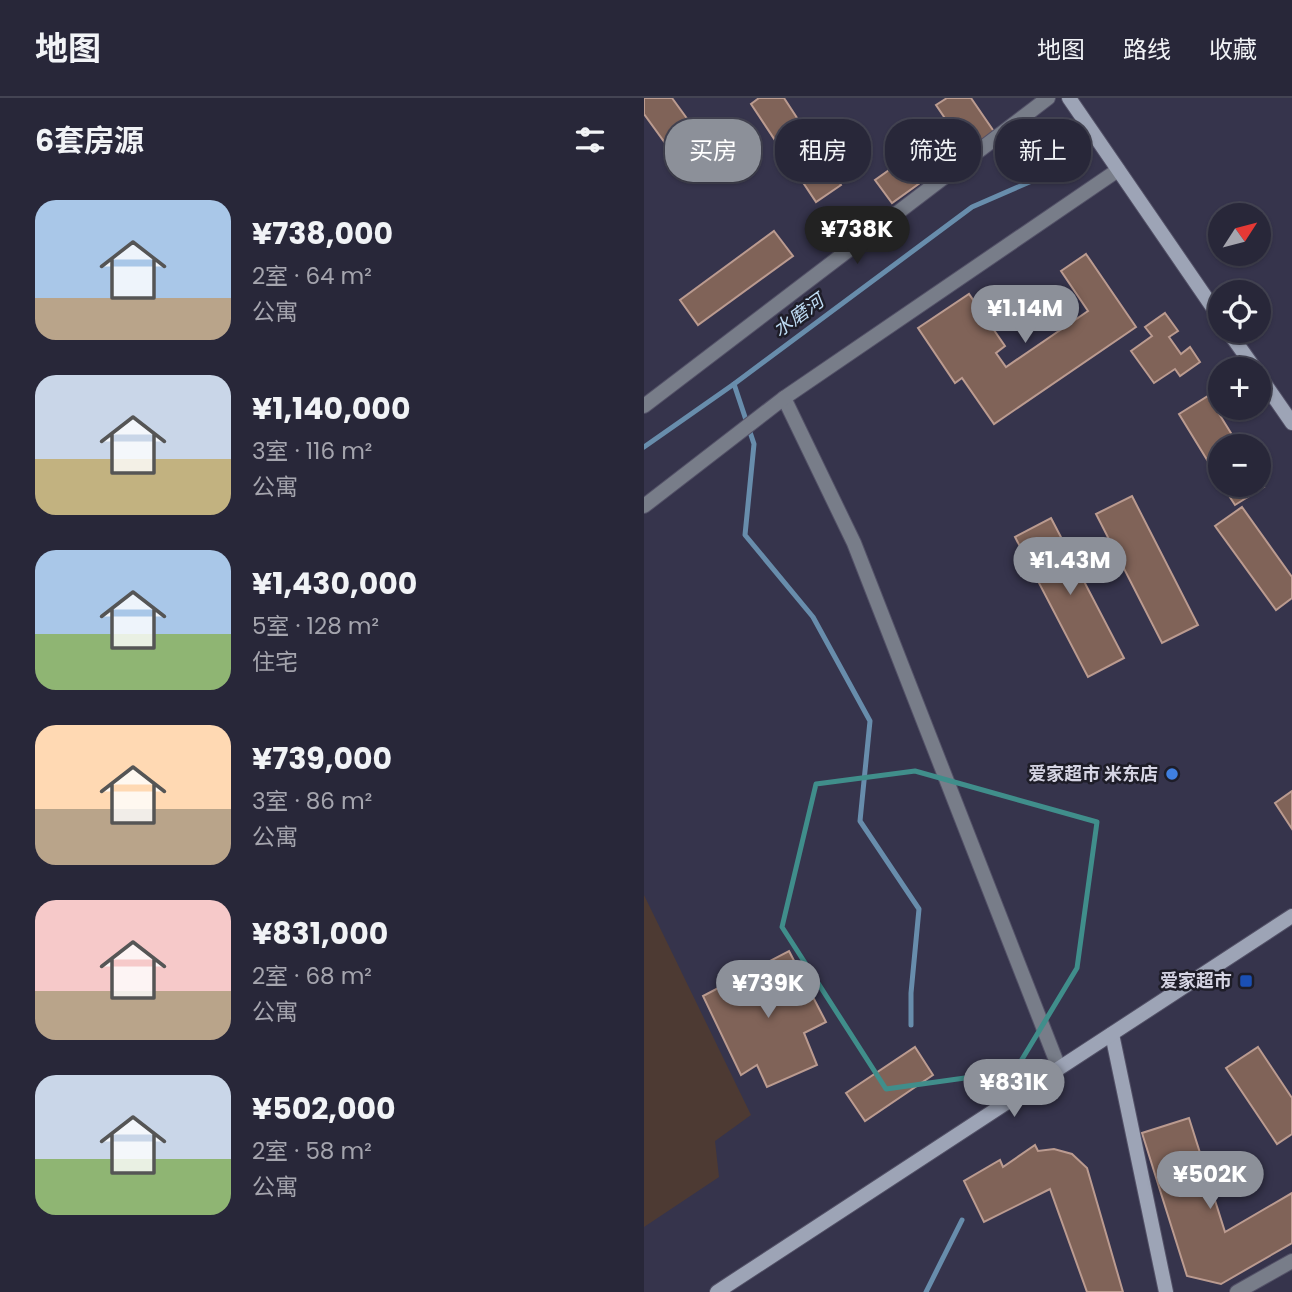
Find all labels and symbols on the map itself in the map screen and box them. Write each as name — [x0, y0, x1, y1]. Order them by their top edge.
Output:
north arrow — [1208, 203, 1270, 266]
pin: ¥738K — [808, 206, 906, 266]
water label: 水磨河 — [767, 285, 833, 343]
pin: ¥1.14M — [968, 286, 1082, 345]
pin: ¥1.43M — [1013, 538, 1127, 597]
place label: 爱家超市 米东店 — [1028, 761, 1158, 786]
marker: 爱家超市 米东店 — [1164, 766, 1180, 782]
pin: ¥739K — [719, 960, 817, 1020]
place label: 爱家超市 — [1160, 968, 1232, 993]
marker: 爱家超市 — [1238, 973, 1254, 989]
pin: ¥831K — [965, 1060, 1063, 1119]
pin: ¥502K — [1161, 1152, 1259, 1211]

